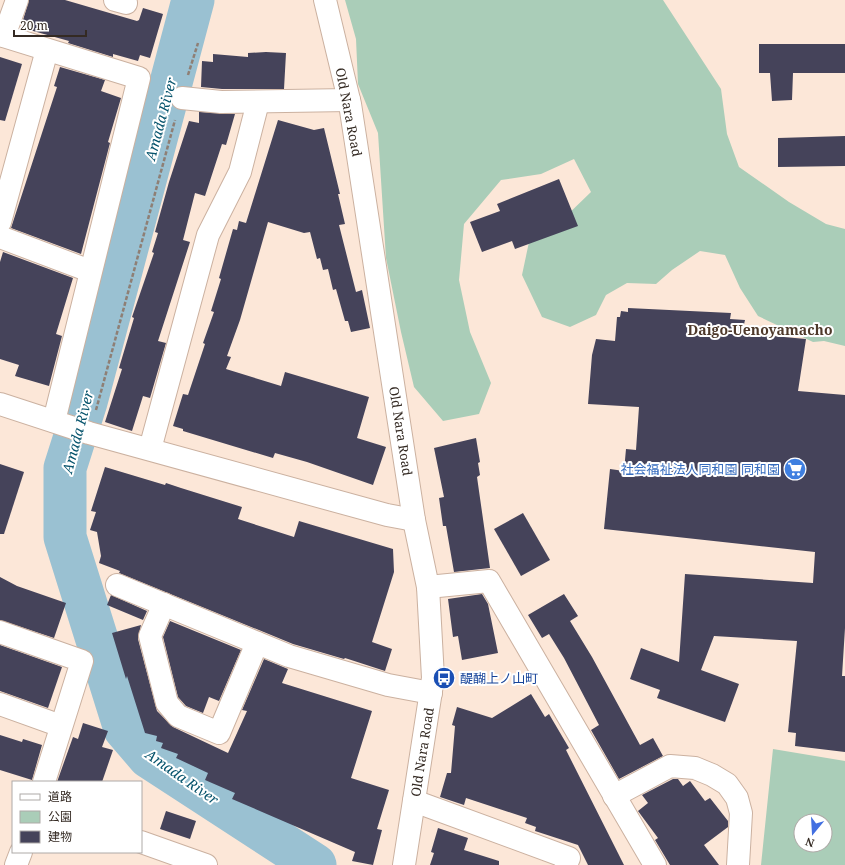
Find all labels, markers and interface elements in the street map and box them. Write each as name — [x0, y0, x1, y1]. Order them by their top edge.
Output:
scale bar — [14, 12, 86, 38]
text: 20 m — [20, 17, 48, 34]
street label: Old Nara Road — [332, 66, 366, 158]
water label: Amada River — [140, 75, 181, 163]
district label: Daigo-Uenoyamacho — [688, 320, 832, 339]
street label: Old Nara Road — [385, 385, 417, 477]
water label: Amada River — [57, 388, 98, 476]
supermarket icon: 社会福祉法人同和園 同和園 — [782, 456, 808, 482]
place label: 社会福祉法人同和園 同和園 — [621, 460, 780, 478]
bus stop icon: 醍醐上ノ山町 — [431, 665, 457, 691]
place label: 醍醐上ノ山町 — [460, 669, 538, 687]
street label: Old Nara Road — [406, 706, 438, 798]
water label: Amada River — [141, 744, 223, 809]
legend — [12, 781, 142, 853]
text: 道路 — [48, 788, 72, 805]
text: 公園 — [48, 808, 72, 825]
north arrow — [793, 813, 833, 853]
text: 建物 — [48, 828, 72, 845]
text: N — [803, 834, 816, 851]

